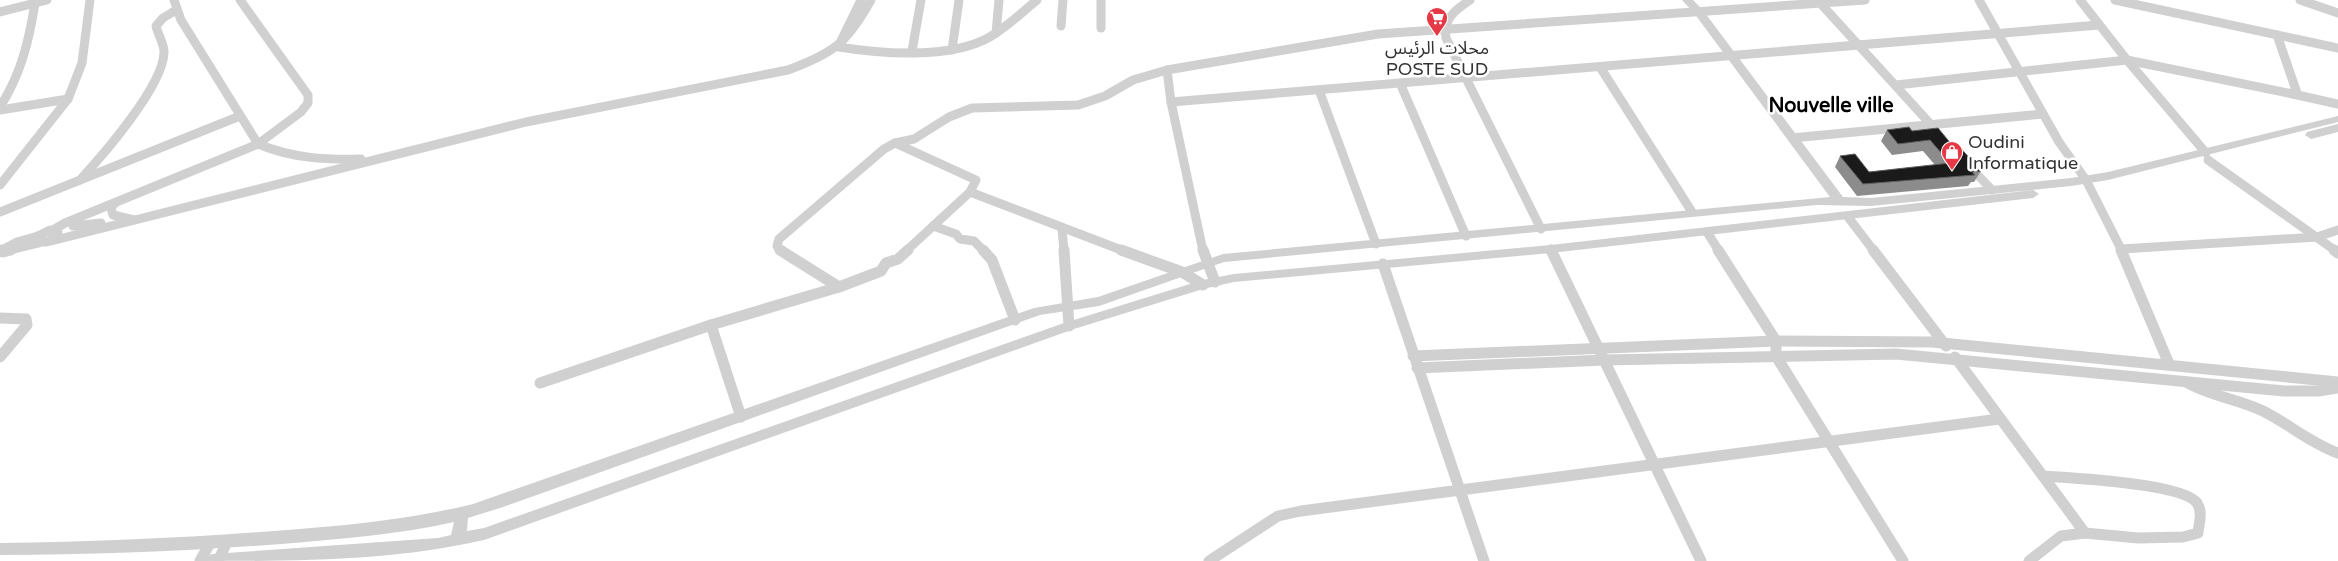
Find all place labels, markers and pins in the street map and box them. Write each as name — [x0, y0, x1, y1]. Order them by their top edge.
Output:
supermarket icon: محلات الرئيس POSTE SUD — [1425, 6, 1449, 37]
place label: محلات الرئيس POSTE SUD — [1385, 37, 1489, 80]
place label: Oudini Informatique — [1968, 131, 2078, 174]
shop icon: Oudini Informatique — [1940, 140, 1964, 171]

